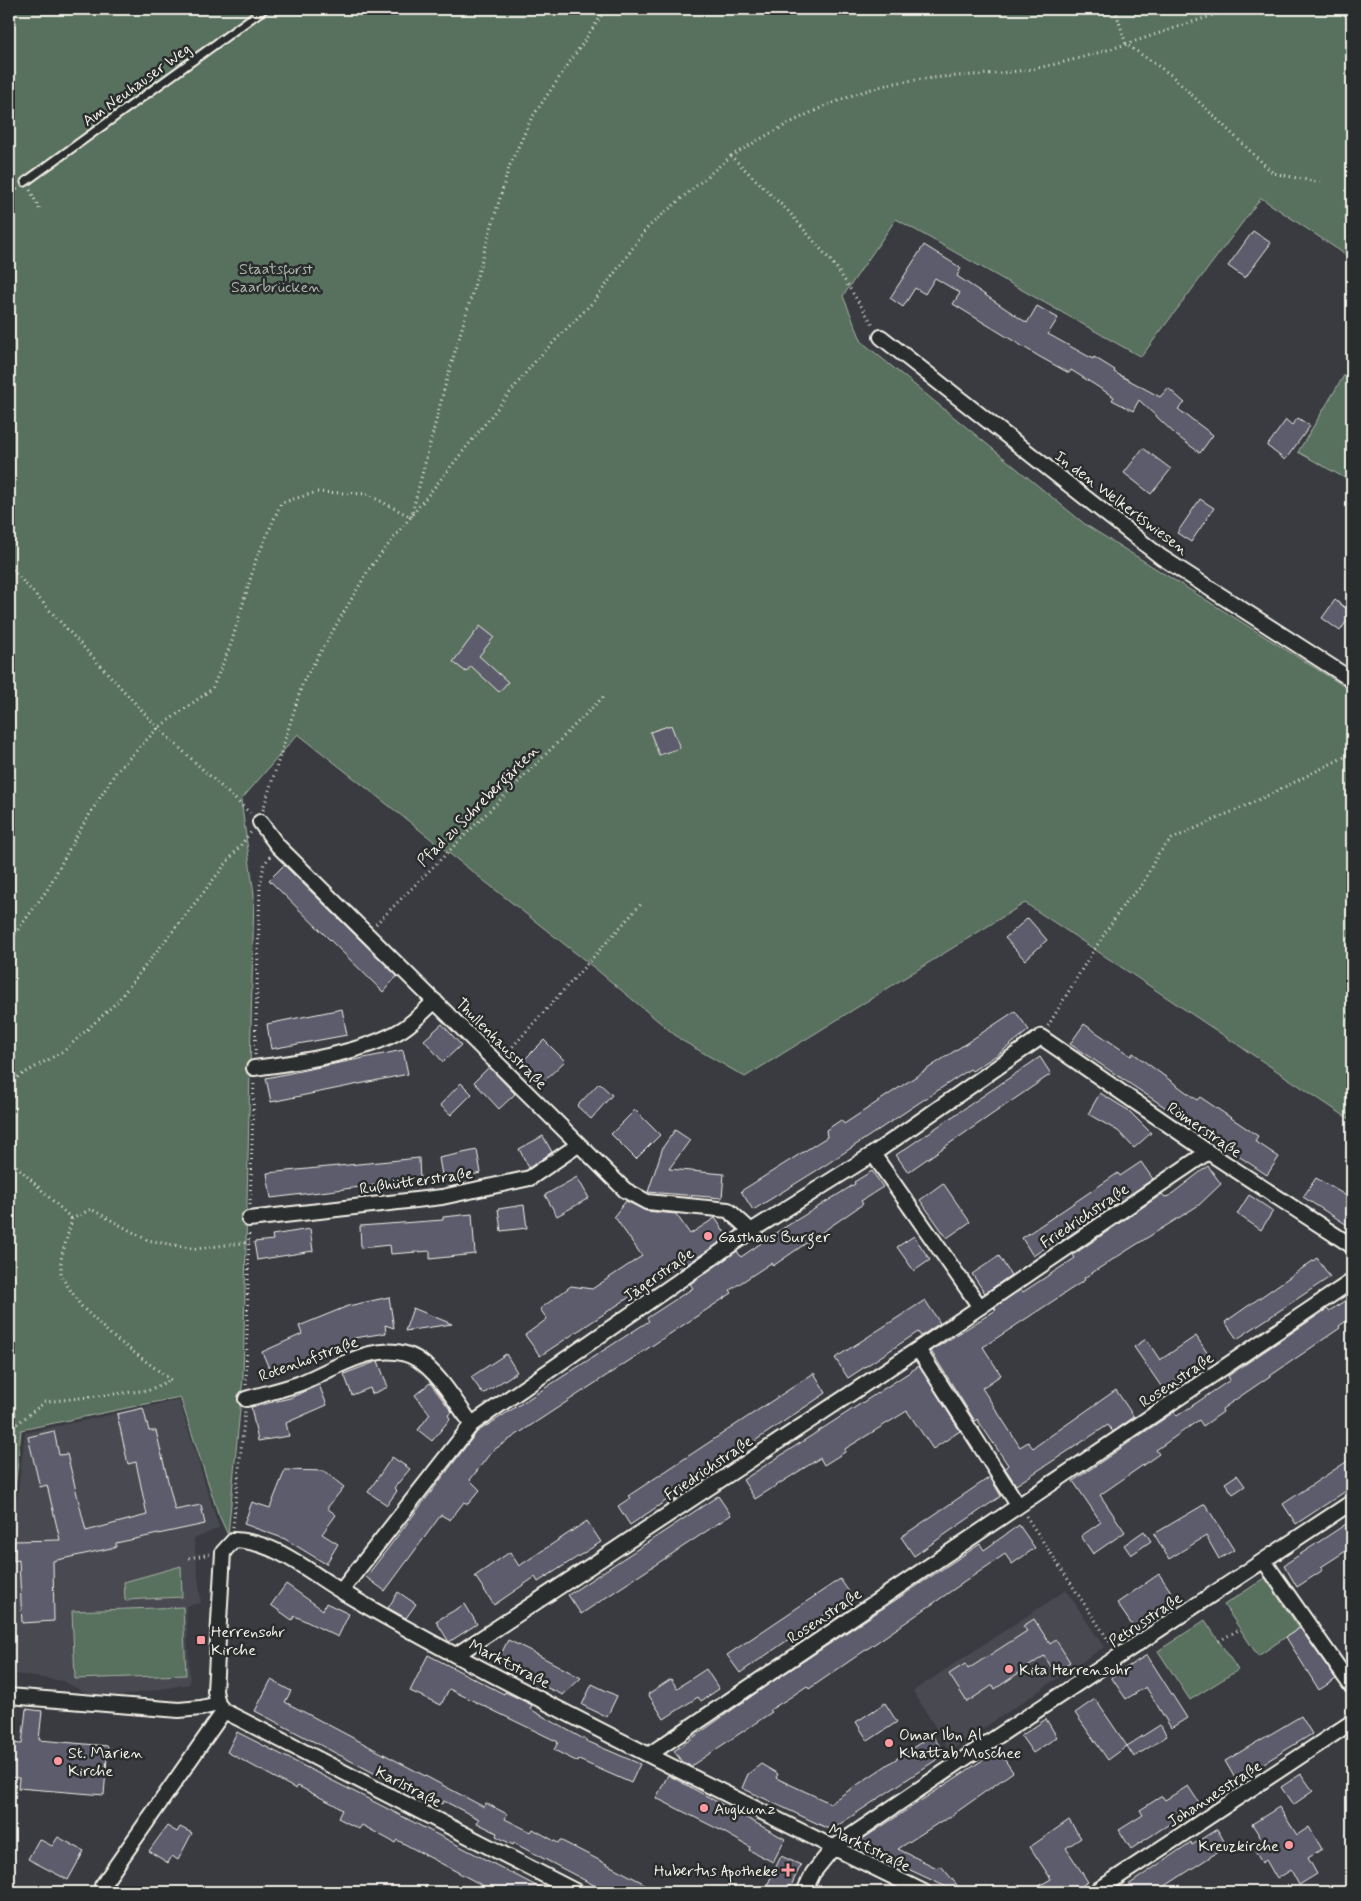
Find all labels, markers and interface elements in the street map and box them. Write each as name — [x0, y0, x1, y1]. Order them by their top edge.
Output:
street label: Am Neuhauser Weg — [78, 39, 195, 132]
park label: Staatsforst Saarbrücken — [231, 259, 321, 298]
street label: In den Welkertswiesen — [1050, 446, 1193, 561]
street label: Pfad zu Schrebergärten — [413, 740, 545, 872]
street label: Thullenhausstraße — [451, 994, 551, 1095]
street label: Römerstraße — [1163, 1097, 1246, 1163]
street label: Rußhütterstraße — [358, 1163, 474, 1200]
street label: Friedrichstraße — [1036, 1179, 1133, 1254]
place label: Gasthaus Burger — [718, 1227, 831, 1249]
marker: Gasthaus Burger — [702, 1230, 714, 1242]
street label: Jägerstraße — [619, 1243, 698, 1307]
street label: Rotenhofstraße — [256, 1332, 361, 1387]
street label: Rosenstraße — [1135, 1347, 1218, 1413]
street label: Friedrichstraße — [660, 1431, 757, 1506]
street label: Rosenstraße — [783, 1583, 866, 1649]
street label: Petrusstraße — [1105, 1588, 1187, 1653]
place label: Herrensohr Kirche — [211, 1622, 286, 1661]
marker: Herrensohr Kirche — [195, 1634, 207, 1646]
street label: Marktstraße — [465, 1635, 554, 1694]
place label: Kita Herrensohr — [1019, 1660, 1132, 1681]
marker: Kita Herrensohr — [1003, 1663, 1015, 1675]
place label: Omar Ibn Al Khattab Moschee — [899, 1725, 1021, 1764]
marker: Omar Ibn Al Khattab Moschee — [883, 1737, 895, 1749]
place label: St. Marien Kirche — [68, 1743, 144, 1782]
marker: St. Marien Kirche — [52, 1755, 64, 1767]
street label: Johannesstraße — [1164, 1756, 1266, 1833]
street label: Karlstraße — [371, 1762, 445, 1813]
place label: Augkunz — [714, 1799, 776, 1820]
marker: Augkunz — [698, 1802, 710, 1814]
street label: Marktstraße — [825, 1819, 914, 1877]
place label: Kreuzkirche — [1198, 1836, 1279, 1857]
marker: Kreuzkirche — [1283, 1839, 1295, 1851]
place label: Hubertus Apotheke — [654, 1861, 778, 1883]
marker: Hubertus Apotheke — [782, 1864, 794, 1876]

